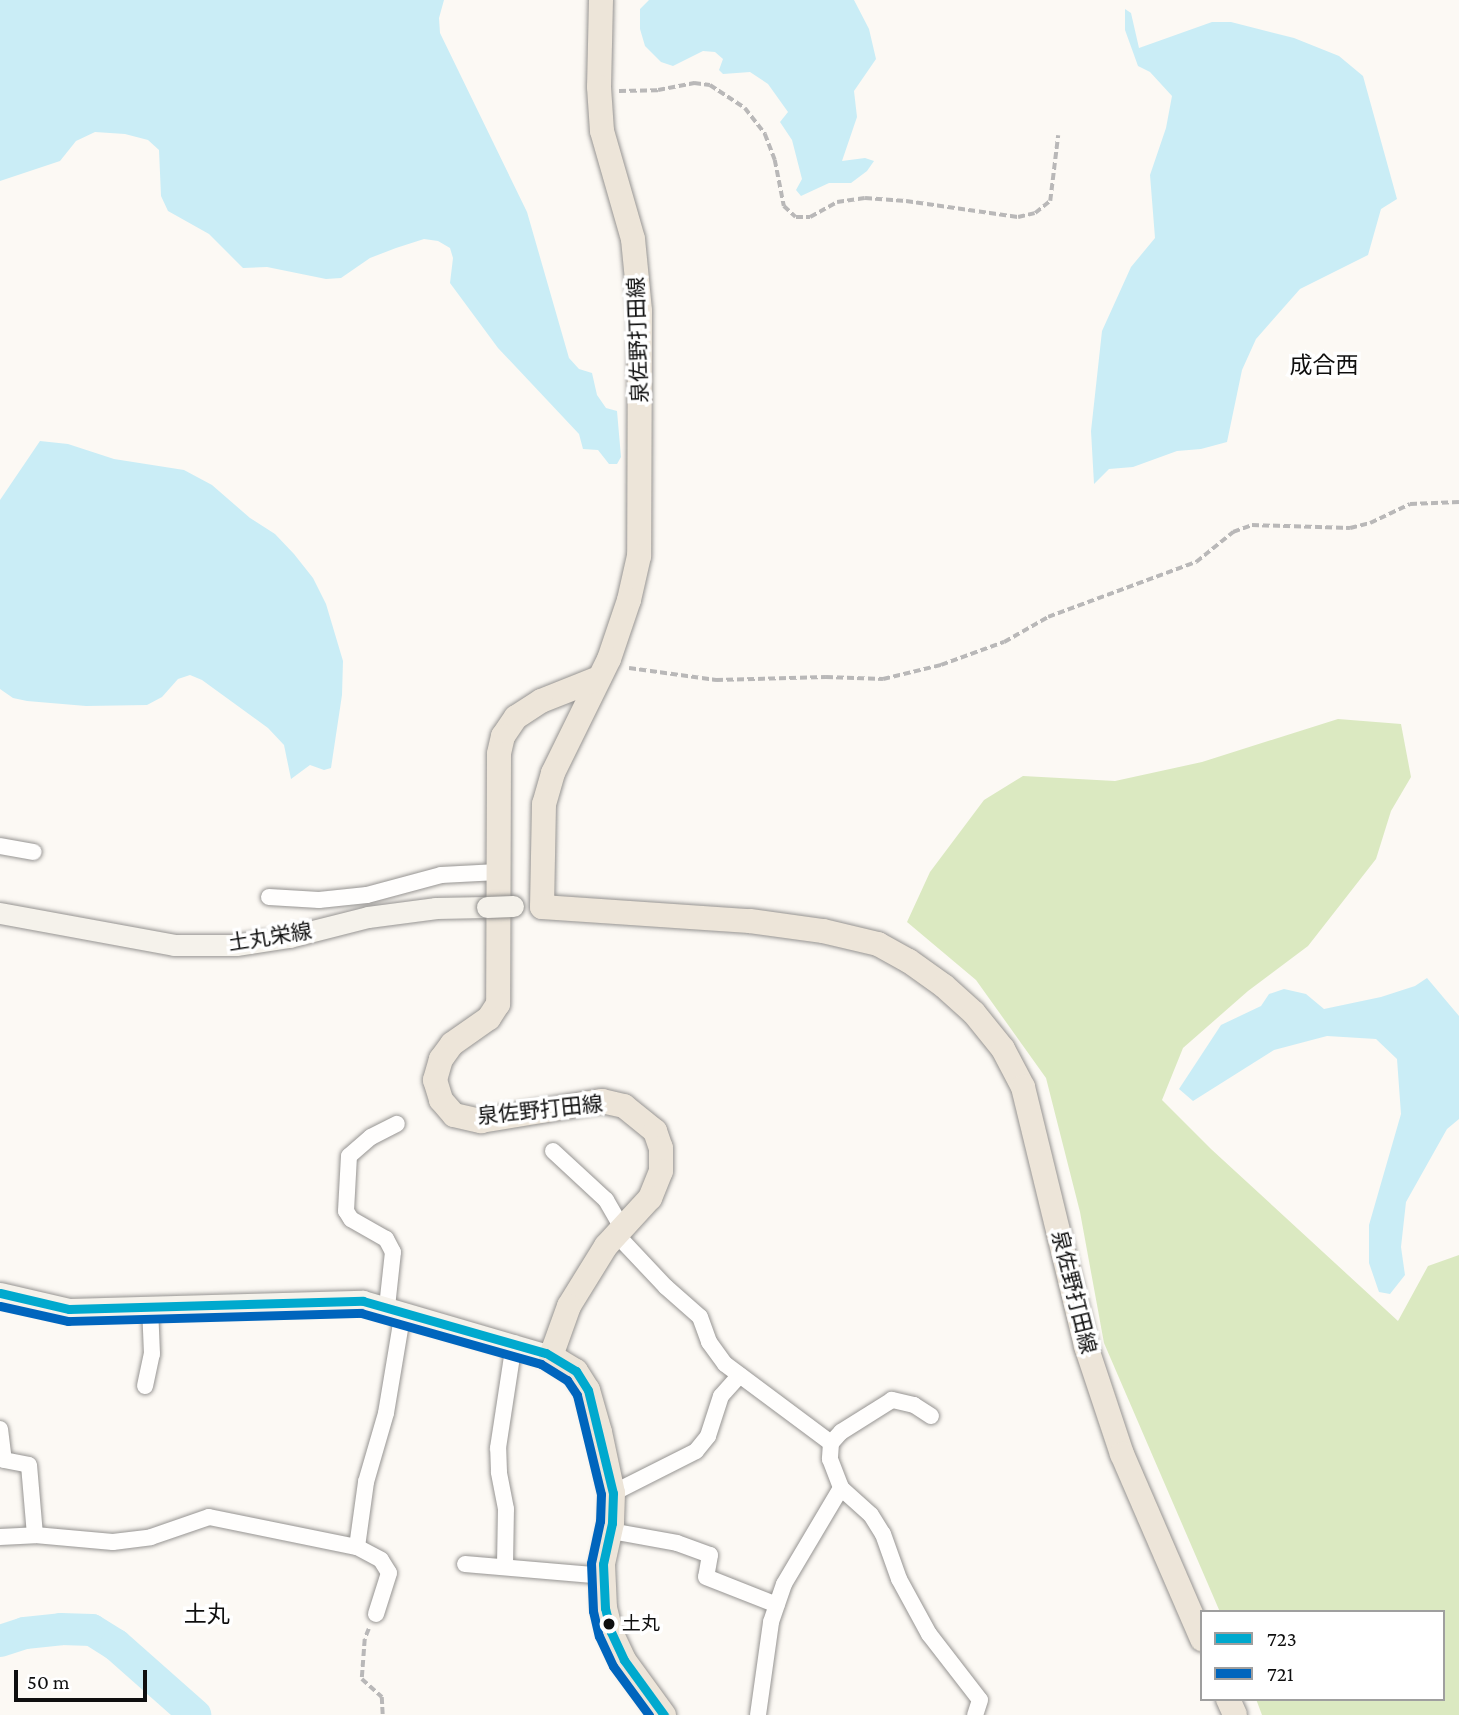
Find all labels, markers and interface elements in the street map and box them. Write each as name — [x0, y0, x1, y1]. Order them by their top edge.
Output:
street label: 泉佐野打田線 — [623, 277, 653, 403]
district label: 成合西 — [1290, 351, 1358, 379]
street label: 土丸栄線 — [227, 918, 313, 956]
street label: 泉佐野打田線 — [476, 1091, 604, 1129]
street label: 泉佐野打田線 — [1047, 1228, 1101, 1356]
district label: 土丸 — [184, 1600, 230, 1628]
legend — [1200, 1610, 1445, 1701]
place label: 土丸 — [622, 1613, 660, 1635]
marker: 土丸 — [602, 1617, 616, 1631]
text: 723 — [1267, 1627, 1297, 1651]
scale bar — [18, 1656, 150, 1700]
text: 721 — [1267, 1662, 1294, 1686]
text: 50 m — [27, 1670, 70, 1694]

